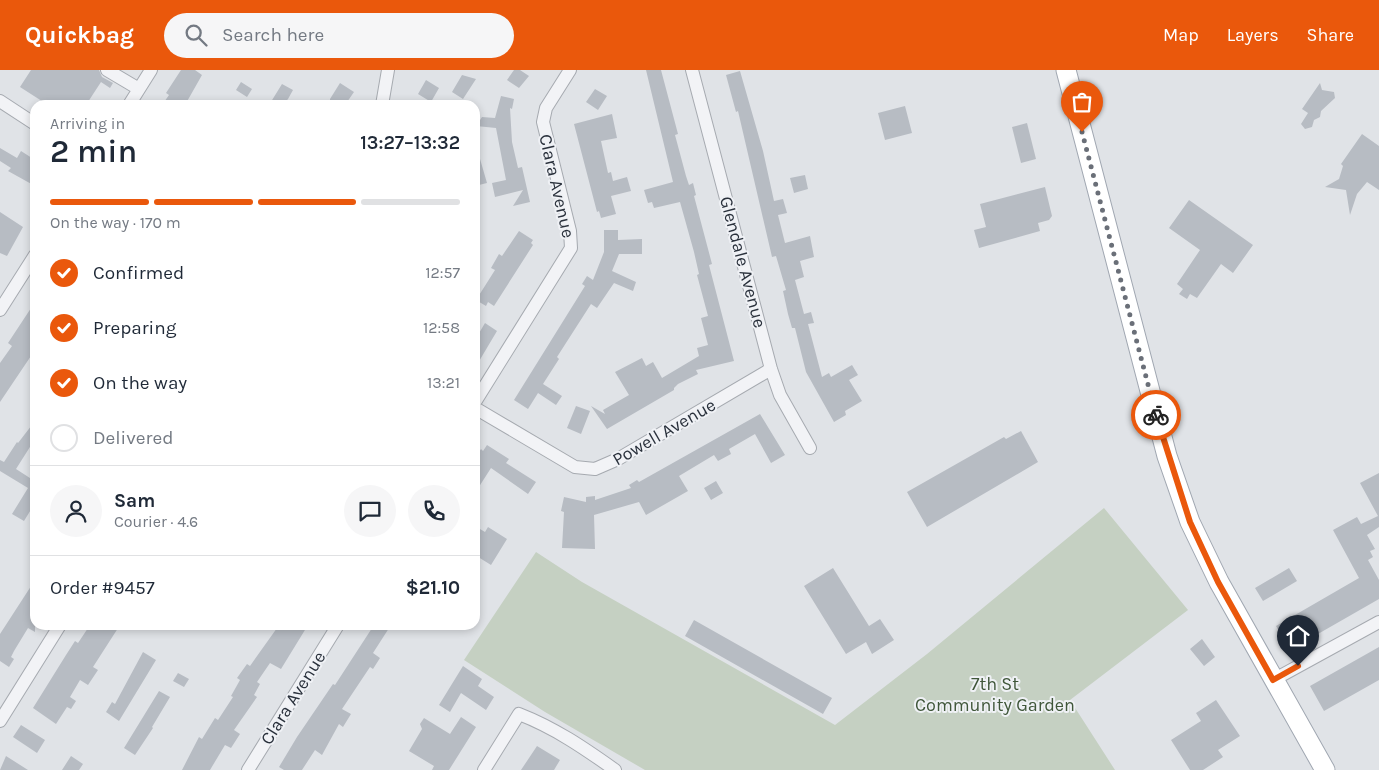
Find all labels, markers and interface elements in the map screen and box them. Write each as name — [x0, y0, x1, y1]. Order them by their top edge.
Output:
search box — [164, 13, 514, 58]
text: Quickbag — [25, 21, 134, 49]
icon: search — [182, 21, 210, 49]
text: Search here — [222, 24, 324, 46]
text: Map — [1163, 24, 1199, 46]
text: Layers — [1227, 24, 1279, 46]
text: Share — [1307, 24, 1354, 46]
pin — [1061, 81, 1103, 132]
icon: bag — [1068, 88, 1096, 116]
text: Arriving in — [50, 114, 125, 133]
text: 13:27–13:32 — [360, 132, 460, 154]
street label: Clara Avenue — [534, 132, 580, 240]
text: 2 min — [50, 133, 137, 170]
street label: Glendale Avenue — [715, 194, 771, 330]
text: On the way · 170 m — [50, 213, 181, 232]
icon: check — [50, 259, 78, 287]
text: Confirmed — [93, 262, 184, 284]
text: 12:57 — [425, 263, 460, 282]
icon: check — [50, 314, 78, 342]
text: Preparing — [93, 317, 176, 339]
text: 12:58 — [423, 318, 460, 337]
icon: check — [50, 369, 78, 397]
text: On the way — [93, 372, 187, 394]
text: 13:21 — [427, 373, 460, 392]
courier — [1131, 390, 1181, 440]
street label: Powell Avenue — [608, 394, 720, 470]
icon: bike — [1142, 401, 1170, 429]
text: Delivered — [93, 427, 173, 449]
button: person — [50, 485, 102, 537]
button: chat — [344, 485, 396, 537]
button: phone — [408, 485, 460, 537]
text: Sam — [114, 490, 155, 512]
text: Courier · 4.6 — [114, 512, 198, 531]
text: Order #9457 — [50, 577, 155, 599]
text: $21.10 — [406, 577, 460, 599]
pin — [1277, 615, 1319, 666]
icon: home — [1284, 622, 1312, 650]
street label: Clara Avenue — [256, 647, 330, 749]
park label: 7th St Community Garden — [915, 673, 1075, 716]

